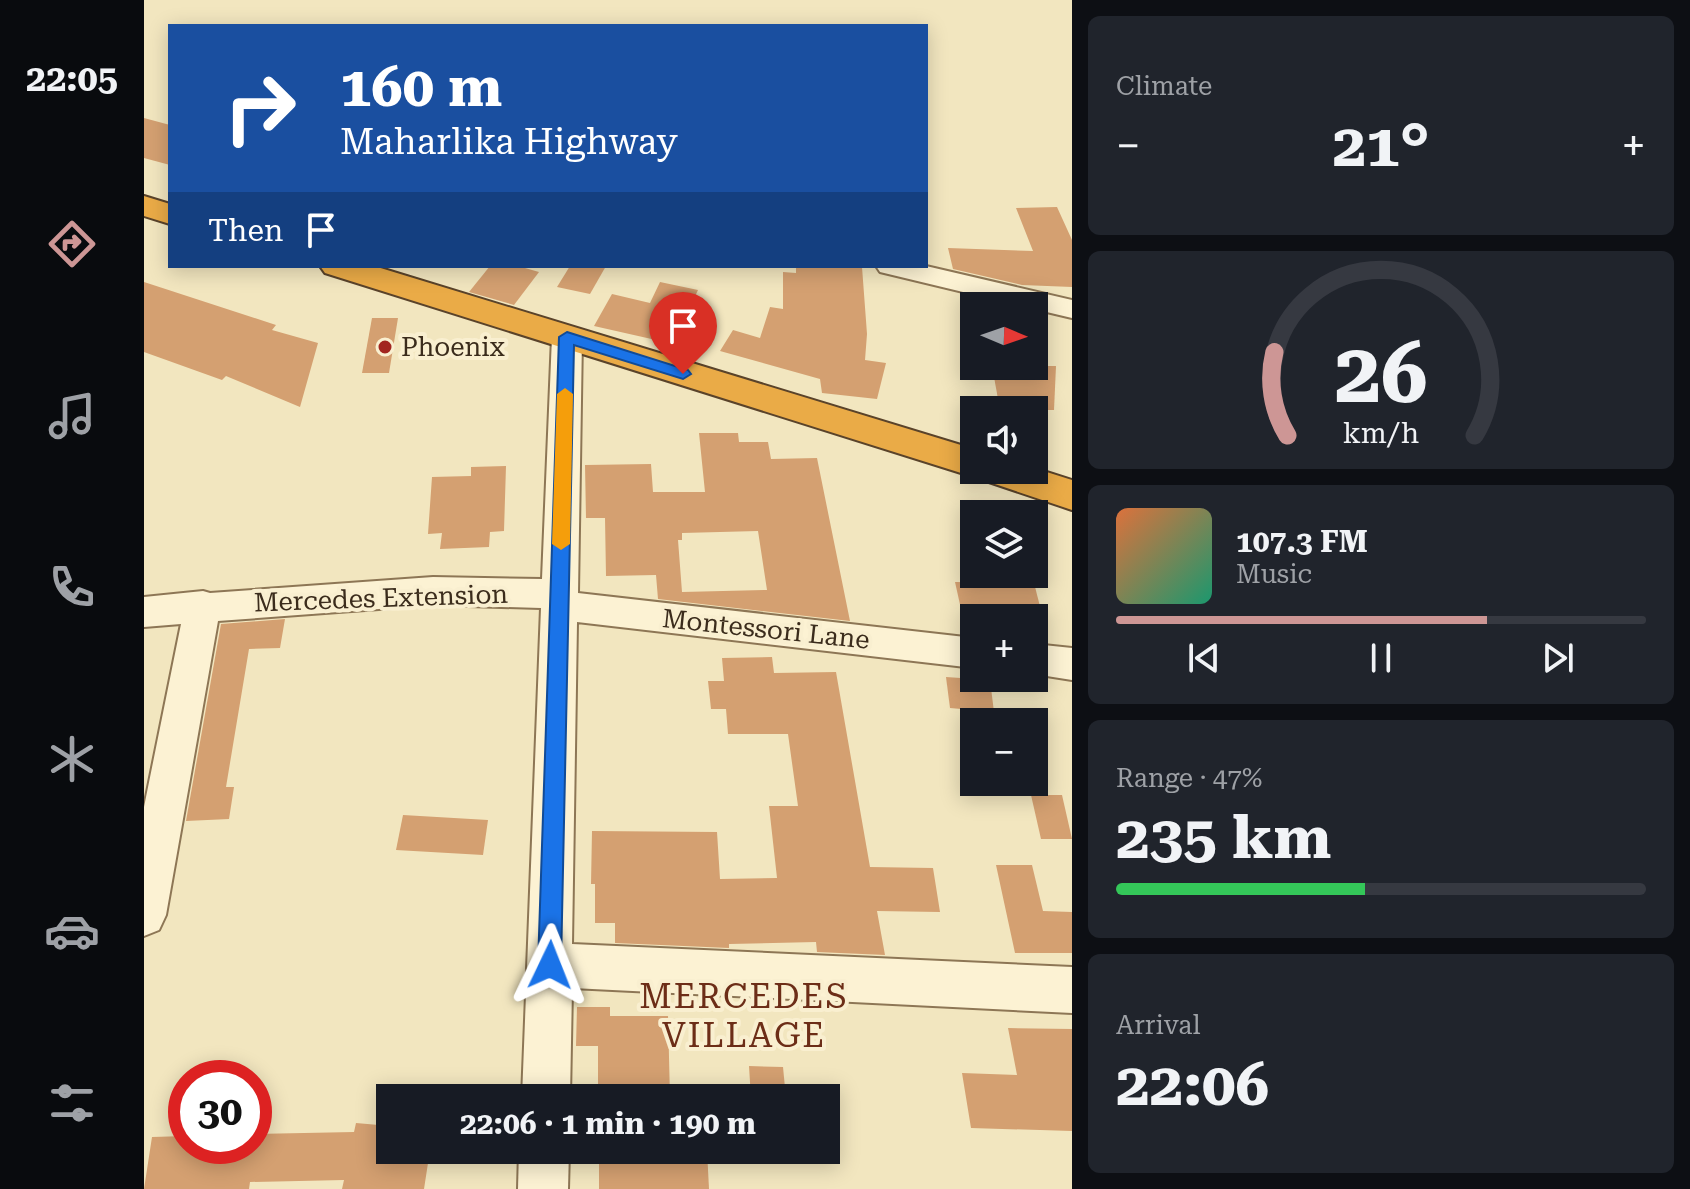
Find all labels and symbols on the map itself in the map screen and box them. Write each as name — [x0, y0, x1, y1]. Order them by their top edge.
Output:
pin — [649, 292, 717, 374]
north arrow — [960, 292, 1048, 380]
place label: Phoenix — [401, 332, 505, 362]
marker: Phoenix — [376, 338, 394, 356]
street label: Mercedes Extension — [253, 579, 509, 617]
street label: Montessori Lane — [661, 603, 871, 655]
position arrow — [508, 923, 592, 1007]
district label: MERCEDES VILLAGE — [639, 976, 849, 1055]
speed limit sign: 30 — [168, 1060, 272, 1164]

